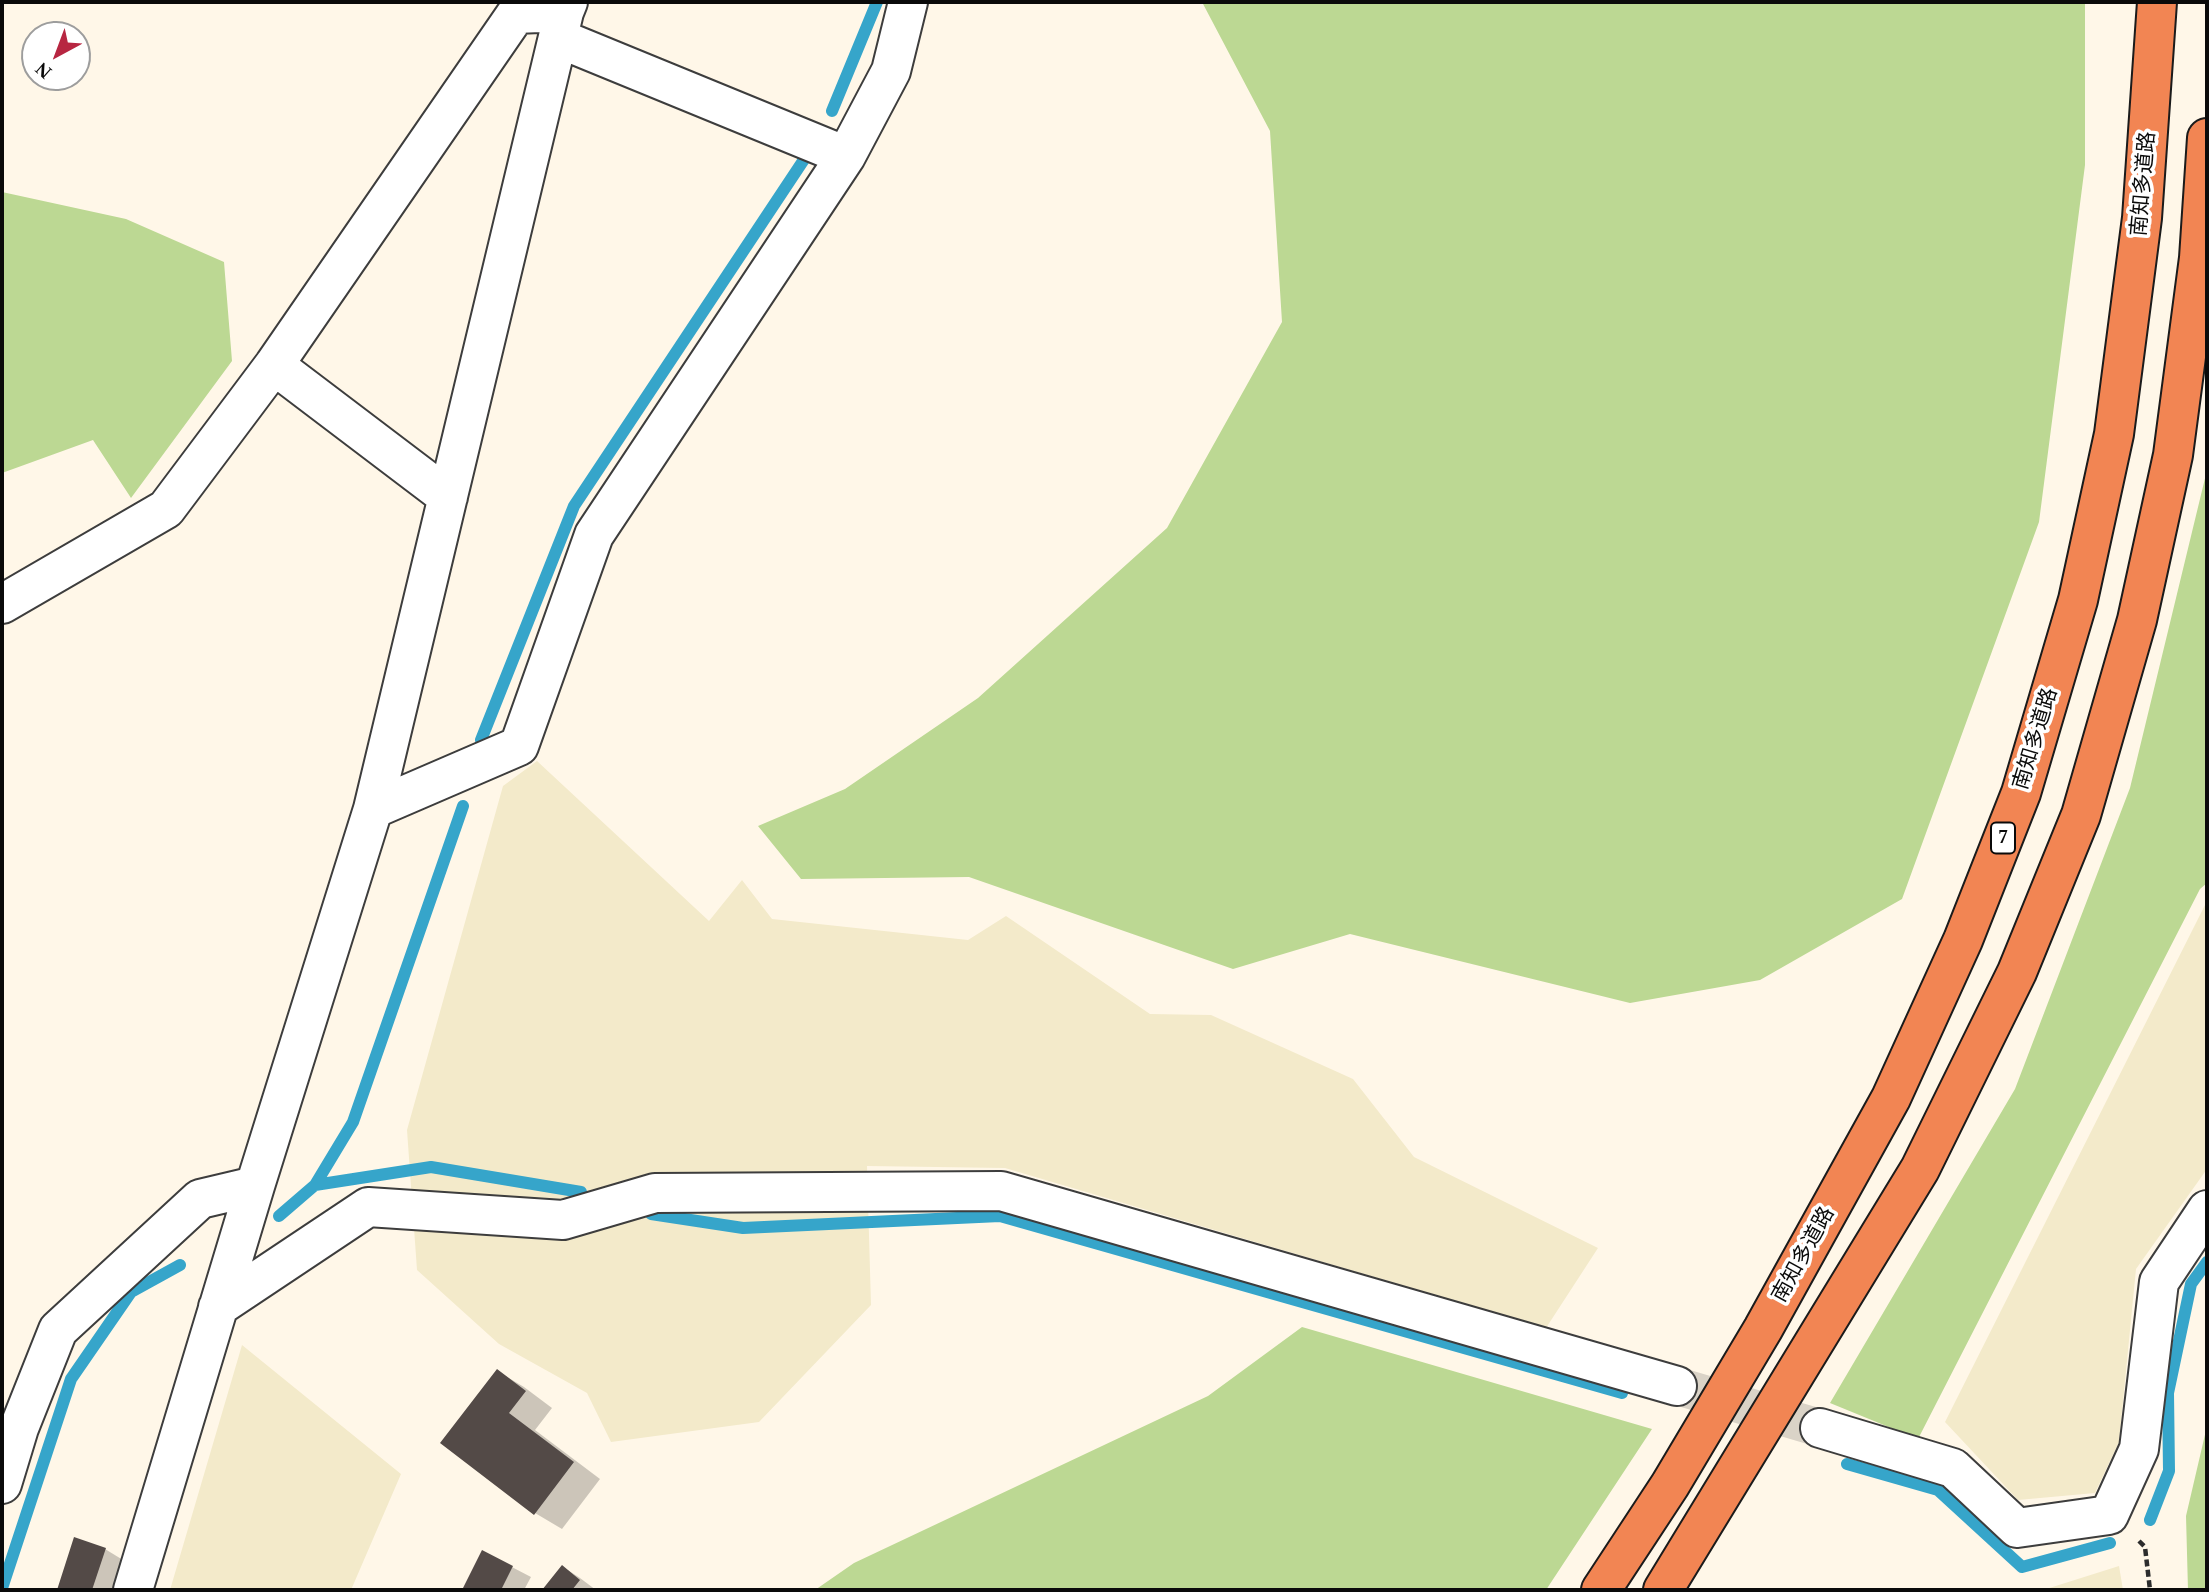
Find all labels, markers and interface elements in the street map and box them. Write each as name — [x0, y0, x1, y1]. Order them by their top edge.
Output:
north arrow — [21, 21, 91, 91]
text: N — [31, 58, 55, 83]
street label: 南知多道路 — [2127, 131, 2161, 237]
street label: 南知多道路 — [2009, 685, 2063, 793]
road number: 7 — [1991, 822, 2015, 853]
street label: 南知多道路 — [1768, 1203, 1840, 1307]

